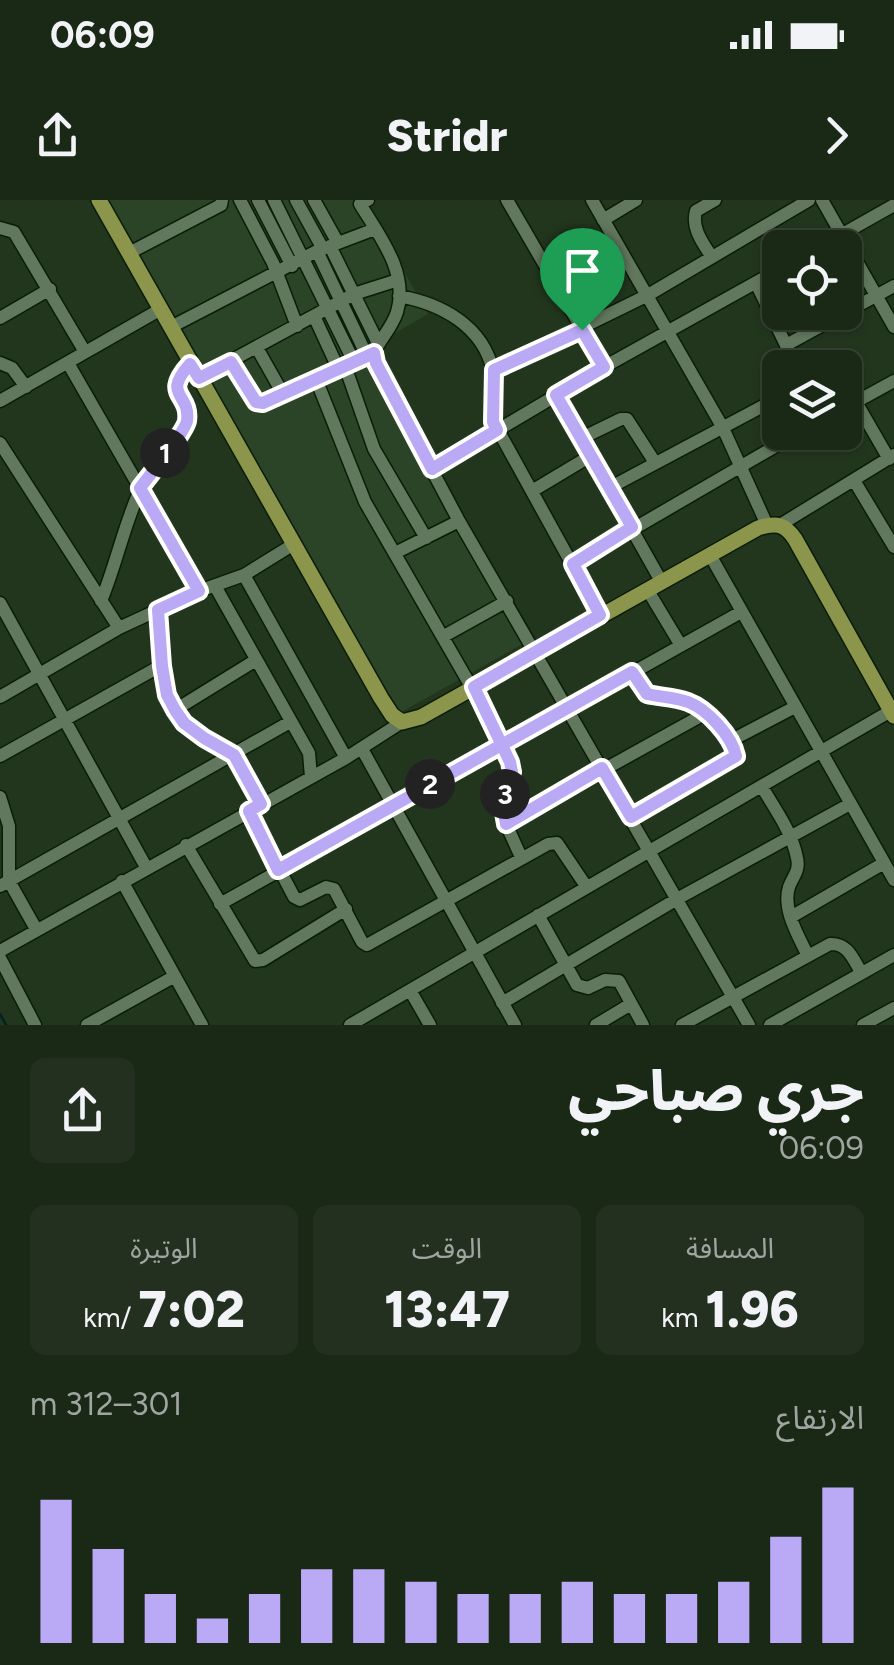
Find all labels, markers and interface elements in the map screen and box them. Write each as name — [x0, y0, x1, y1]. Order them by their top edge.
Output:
text: 06:09 — [50, 12, 155, 58]
icon: share — [30, 108, 85, 163]
text: Stridr — [387, 108, 508, 162]
icon: forward — [809, 108, 864, 163]
pin — [540, 228, 625, 331]
map controls — [762, 230, 862, 450]
button: locate — [762, 230, 862, 330]
icon: arrive — [555, 243, 610, 298]
button: layers — [762, 350, 862, 450]
pin: 1 — [140, 428, 190, 478]
text: 1 — [159, 436, 171, 470]
pin: 2 — [405, 759, 455, 809]
text: 2 — [422, 767, 438, 801]
pin: 3 — [480, 769, 530, 819]
text: 3 — [497, 777, 513, 811]
button: share — [30, 1058, 135, 1163]
text: جري صباحي — [568, 1058, 864, 1124]
text: 06:09 — [779, 1129, 864, 1167]
text: الوتيرة — [130, 1231, 198, 1265]
text: الوقت — [412, 1231, 482, 1265]
text: المسافة — [686, 1231, 774, 1265]
text: 7:02 — [138, 1279, 245, 1340]
text: 13:47 — [384, 1279, 510, 1340]
text: 1.96 — [706, 1279, 799, 1340]
text: /km — [83, 1300, 138, 1334]
text: km — [661, 1300, 706, 1334]
text: 301–312 m — [30, 1385, 182, 1423]
text: الارتفاع — [776, 1399, 864, 1437]

